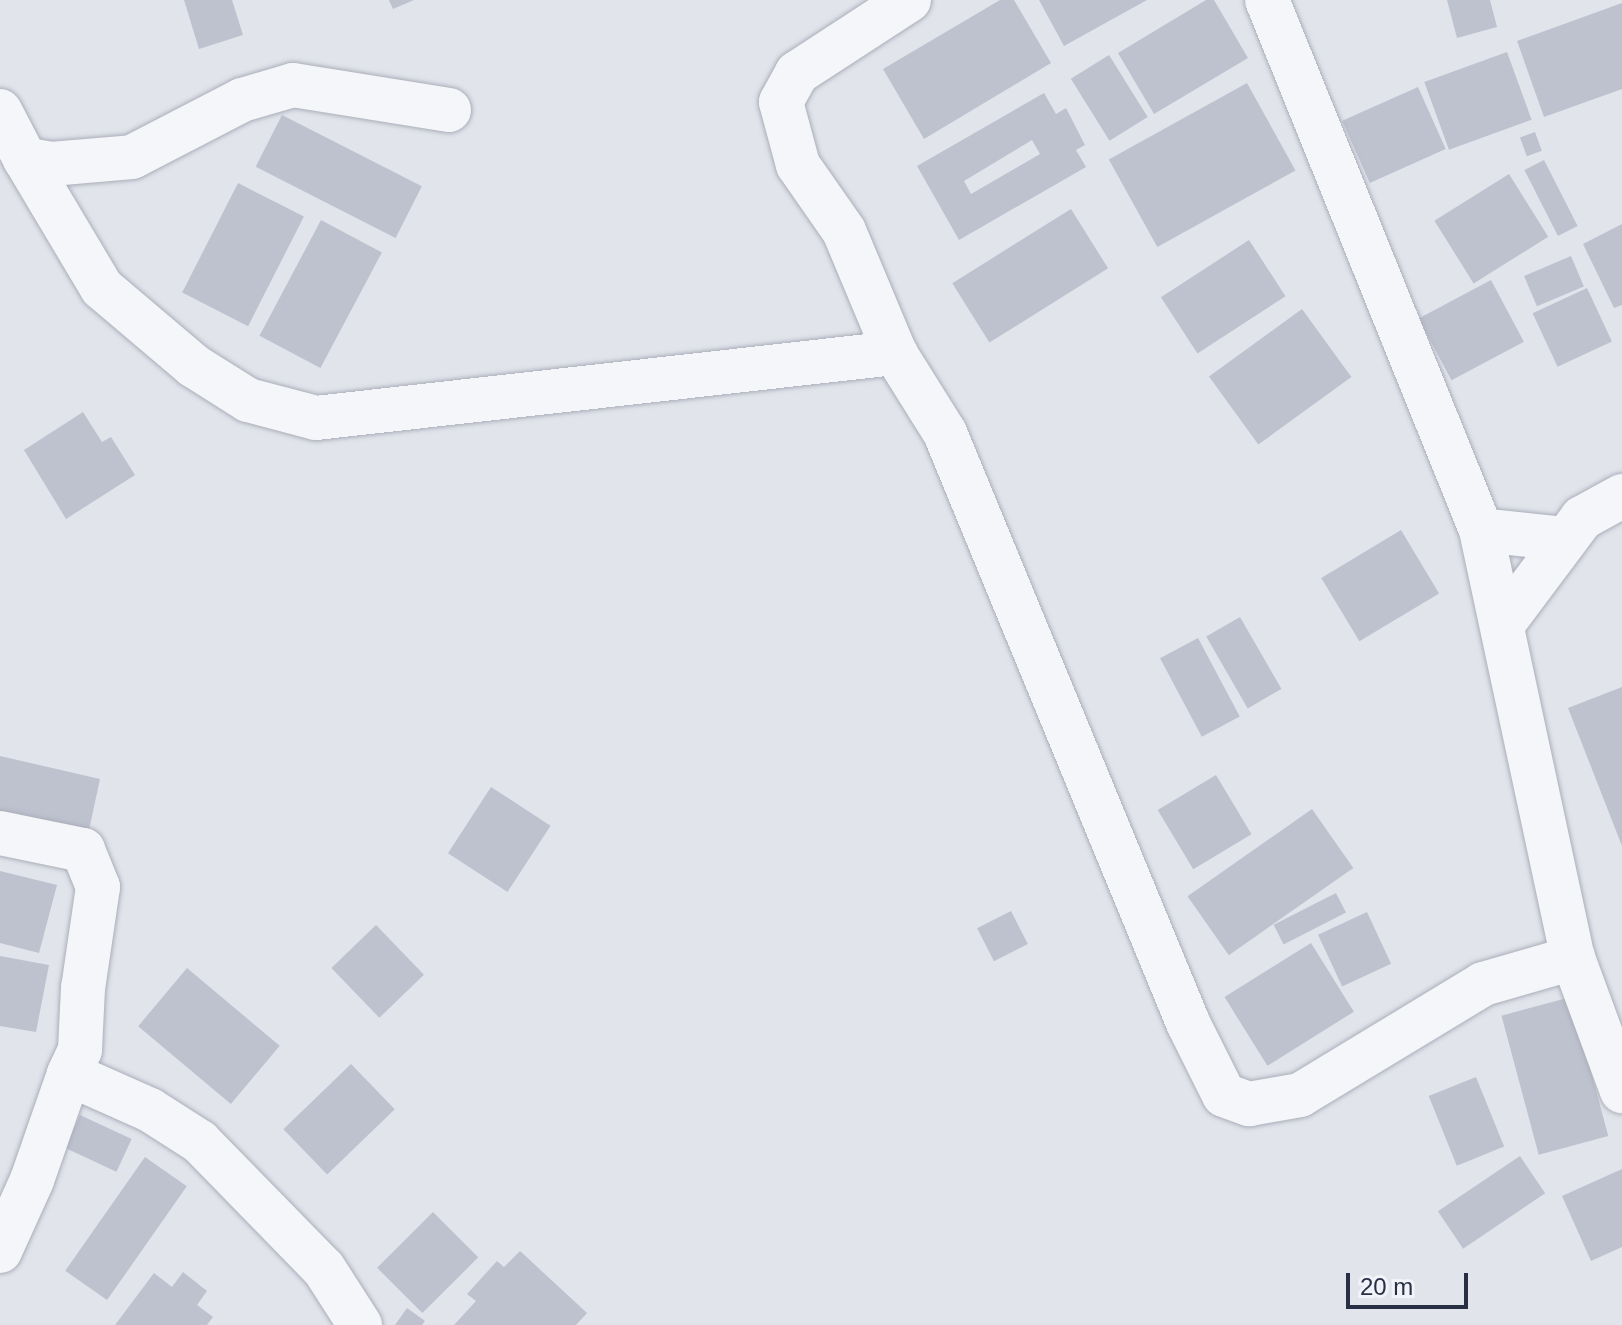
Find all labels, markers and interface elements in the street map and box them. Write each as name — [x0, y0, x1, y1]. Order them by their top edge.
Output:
scale bar — [1350, 1257, 1472, 1307]
text: 20 m — [1360, 1273, 1413, 1300]

